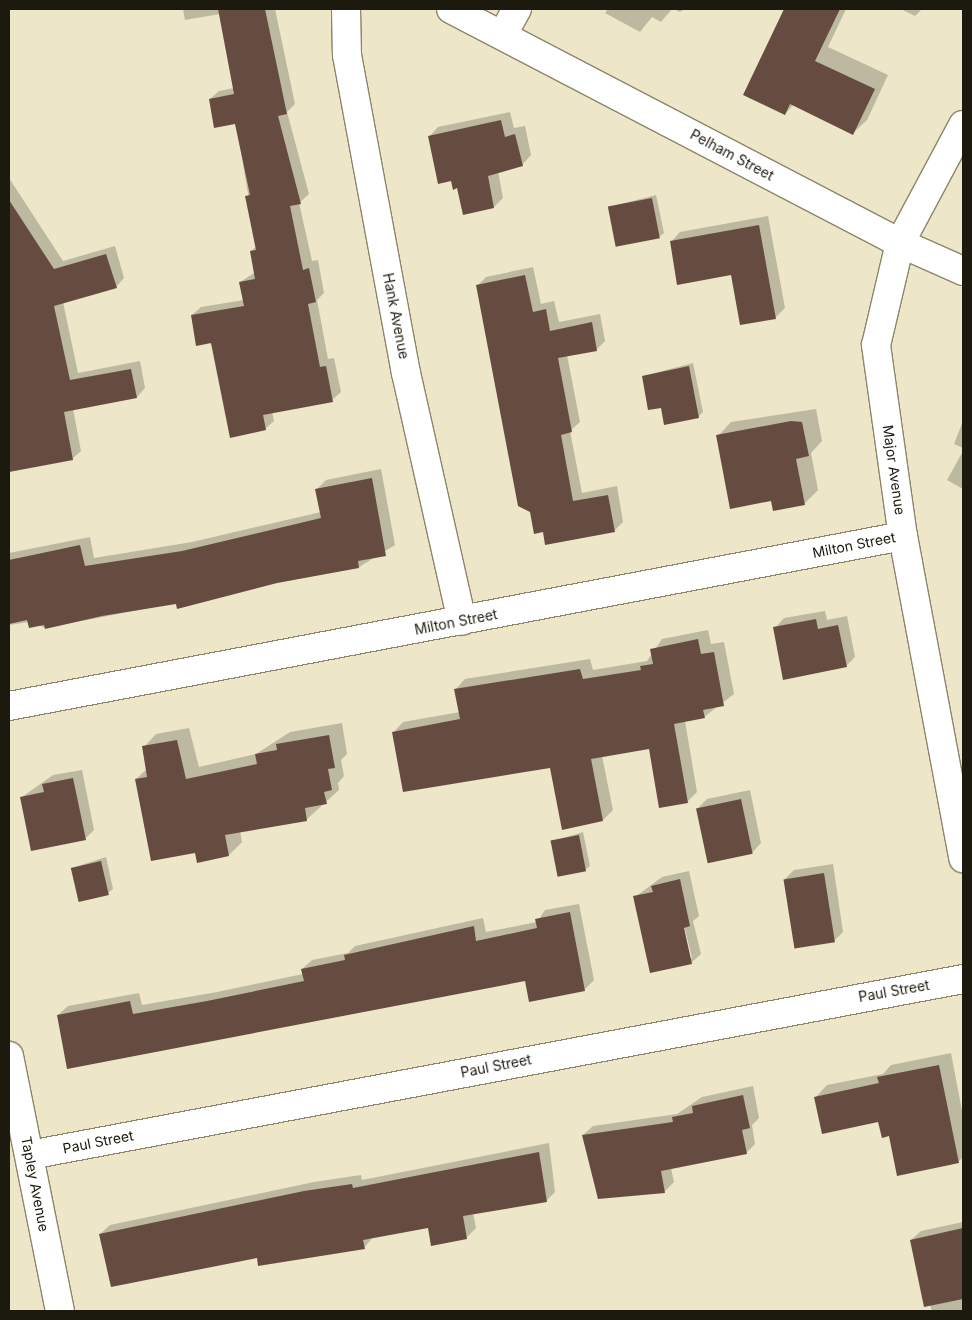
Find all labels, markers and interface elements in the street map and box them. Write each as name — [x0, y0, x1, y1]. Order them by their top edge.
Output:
street label: Pelham Street — [687, 126, 777, 184]
street label: Hank Avenue — [379, 272, 413, 360]
street label: Major Avenue — [879, 424, 909, 516]
street label: Milton Street — [811, 529, 897, 561]
street label: Milton Street — [413, 606, 499, 638]
street label: Paul Street — [857, 976, 931, 1006]
street label: Paul Street — [459, 1051, 533, 1081]
street label: Paul Street — [61, 1127, 135, 1157]
street label: Tapley Avenue — [18, 1135, 52, 1233]

